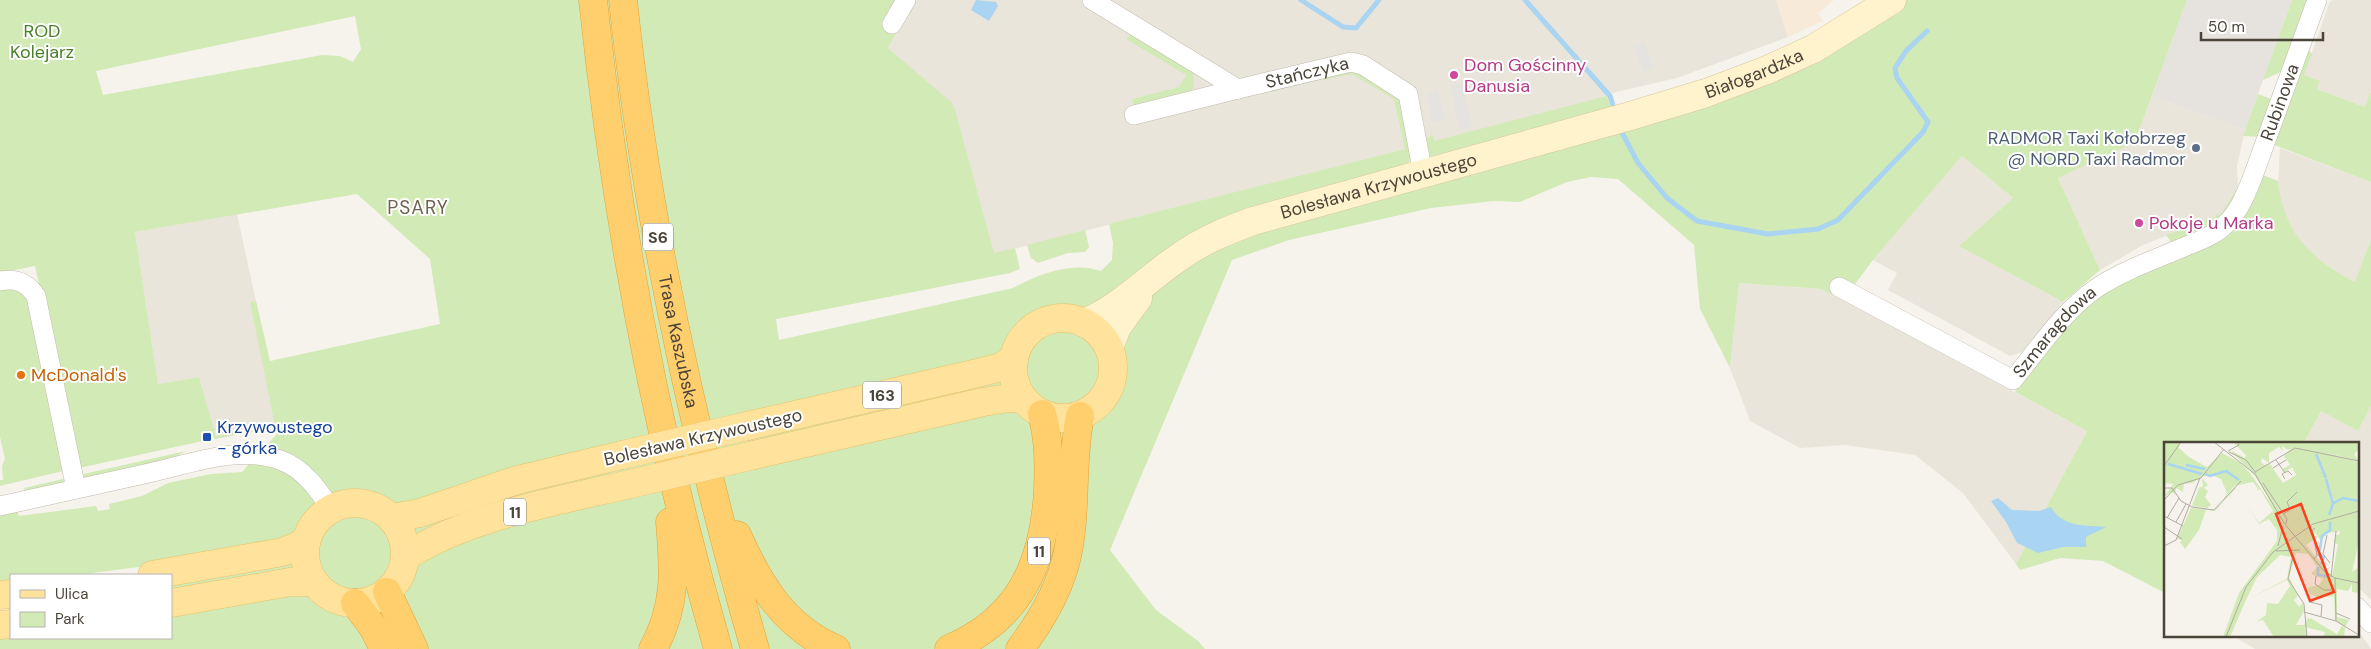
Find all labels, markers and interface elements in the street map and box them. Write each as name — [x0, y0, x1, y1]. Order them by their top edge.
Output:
scale bar — [2201, 10, 2324, 42]
text: 50 m — [2208, 17, 2245, 37]
park label: ROD Kolejarz — [10, 19, 74, 64]
street label: Białogardzka — [1701, 43, 1807, 104]
street label: Stańczyka — [1263, 51, 1351, 94]
place label: Dom Gościnny Danusia — [1464, 53, 1586, 98]
street label: Rubinowa — [2255, 60, 2305, 144]
marker: Dom Gościnny Danusia — [1448, 69, 1460, 81]
place label: RADMOR Taxi Kołobrzeg @ NORD Taxi Radmor — [1988, 126, 2186, 171]
marker: RADMOR Taxi Kołobrzeg @ NORD Taxi Radmor — [2190, 142, 2202, 154]
street label: Bolesława Krzywoustego — [1278, 147, 1480, 225]
district label: PSARY — [387, 195, 449, 220]
place label: Pokoje u Marka — [2149, 211, 2274, 235]
marker: Pokoje u Marka — [2133, 217, 2145, 229]
road number: S6 — [643, 223, 673, 250]
street label: Trasa Kaszubska — [653, 273, 704, 410]
street label: Szmaragdowa — [2007, 280, 2101, 383]
place label: McDonald's — [31, 363, 127, 387]
marker: McDonald's — [15, 369, 27, 381]
road number: 163 — [863, 382, 901, 408]
street label: Bolesława Krzywoustego — [602, 403, 804, 471]
place label: Krzywoustego - górka — [217, 415, 333, 460]
marker: Krzywoustego - górka — [201, 431, 213, 443]
inset map — [2164, 442, 2358, 636]
road number: 11 — [504, 498, 526, 526]
road number: 11 — [1028, 538, 1050, 564]
legend — [10, 574, 172, 639]
text: Ulica — [55, 584, 89, 604]
text: Park — [55, 609, 85, 629]

